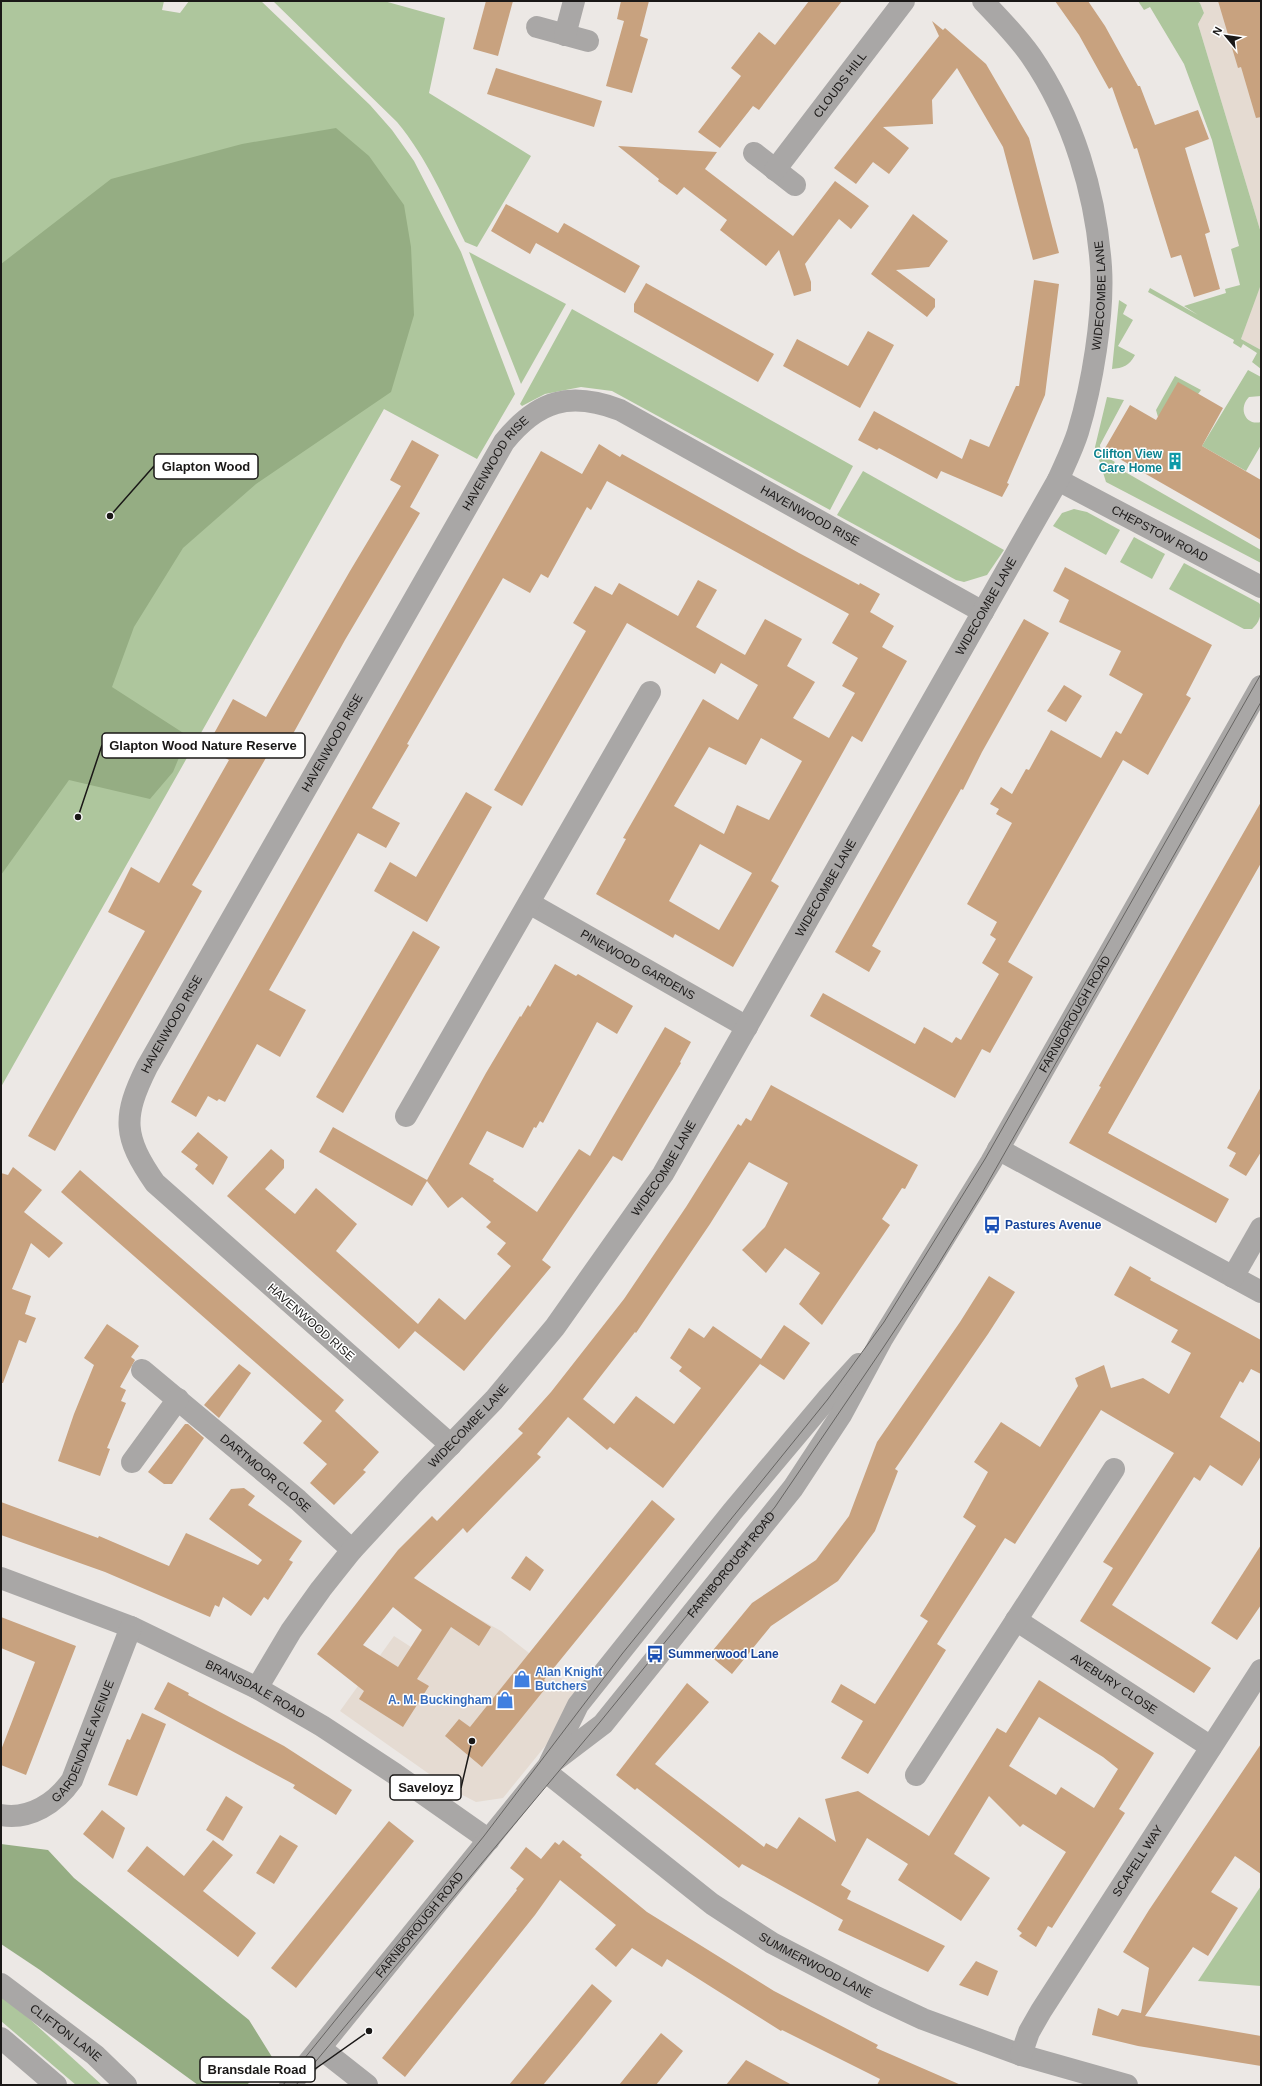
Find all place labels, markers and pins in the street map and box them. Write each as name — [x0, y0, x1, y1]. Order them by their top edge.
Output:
place label: Clifton View Care Home — [1094, 447, 1163, 475]
building icon: Clifton View Care Home — [1165, 451, 1185, 471]
callout: Glapton Wood — [154, 454, 258, 479]
callout: Glapton Wood Nature Reserve — [102, 733, 305, 758]
bus stop icon: Pastures Avenue — [982, 1215, 1002, 1235]
place label: Pastures Avenue — [1005, 1218, 1102, 1232]
bus stop icon: Summerwood Lane — [645, 1644, 665, 1664]
place label: Summerwood Lane — [668, 1647, 779, 1661]
place label: Alan Knight Butchers — [535, 1665, 602, 1693]
shop icon: Alan Knight Butchers — [512, 1669, 532, 1689]
shop icon: A. M. Buckingham — [495, 1690, 515, 1710]
place label: A. M. Buckingham — [388, 1693, 492, 1707]
callout: Saveloyz — [390, 1775, 461, 1800]
callout: Bransdale Road — [200, 2057, 315, 2082]

